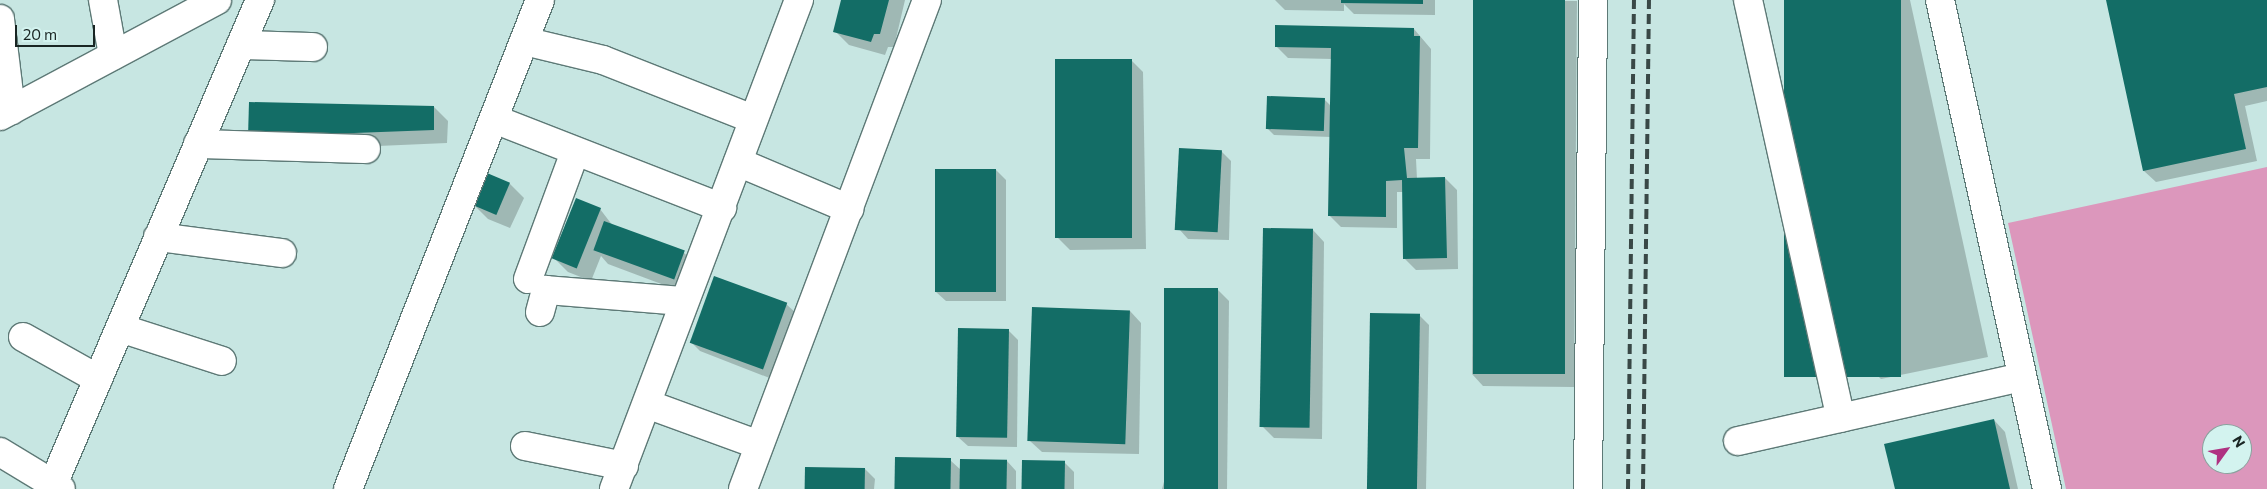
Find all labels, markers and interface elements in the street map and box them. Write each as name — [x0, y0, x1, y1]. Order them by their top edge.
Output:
scale bar — [18, 15, 98, 47]
text: 20 m — [23, 25, 57, 43]
north arrow — [2202, 424, 2252, 474]
text: N — [2229, 432, 2249, 450]

